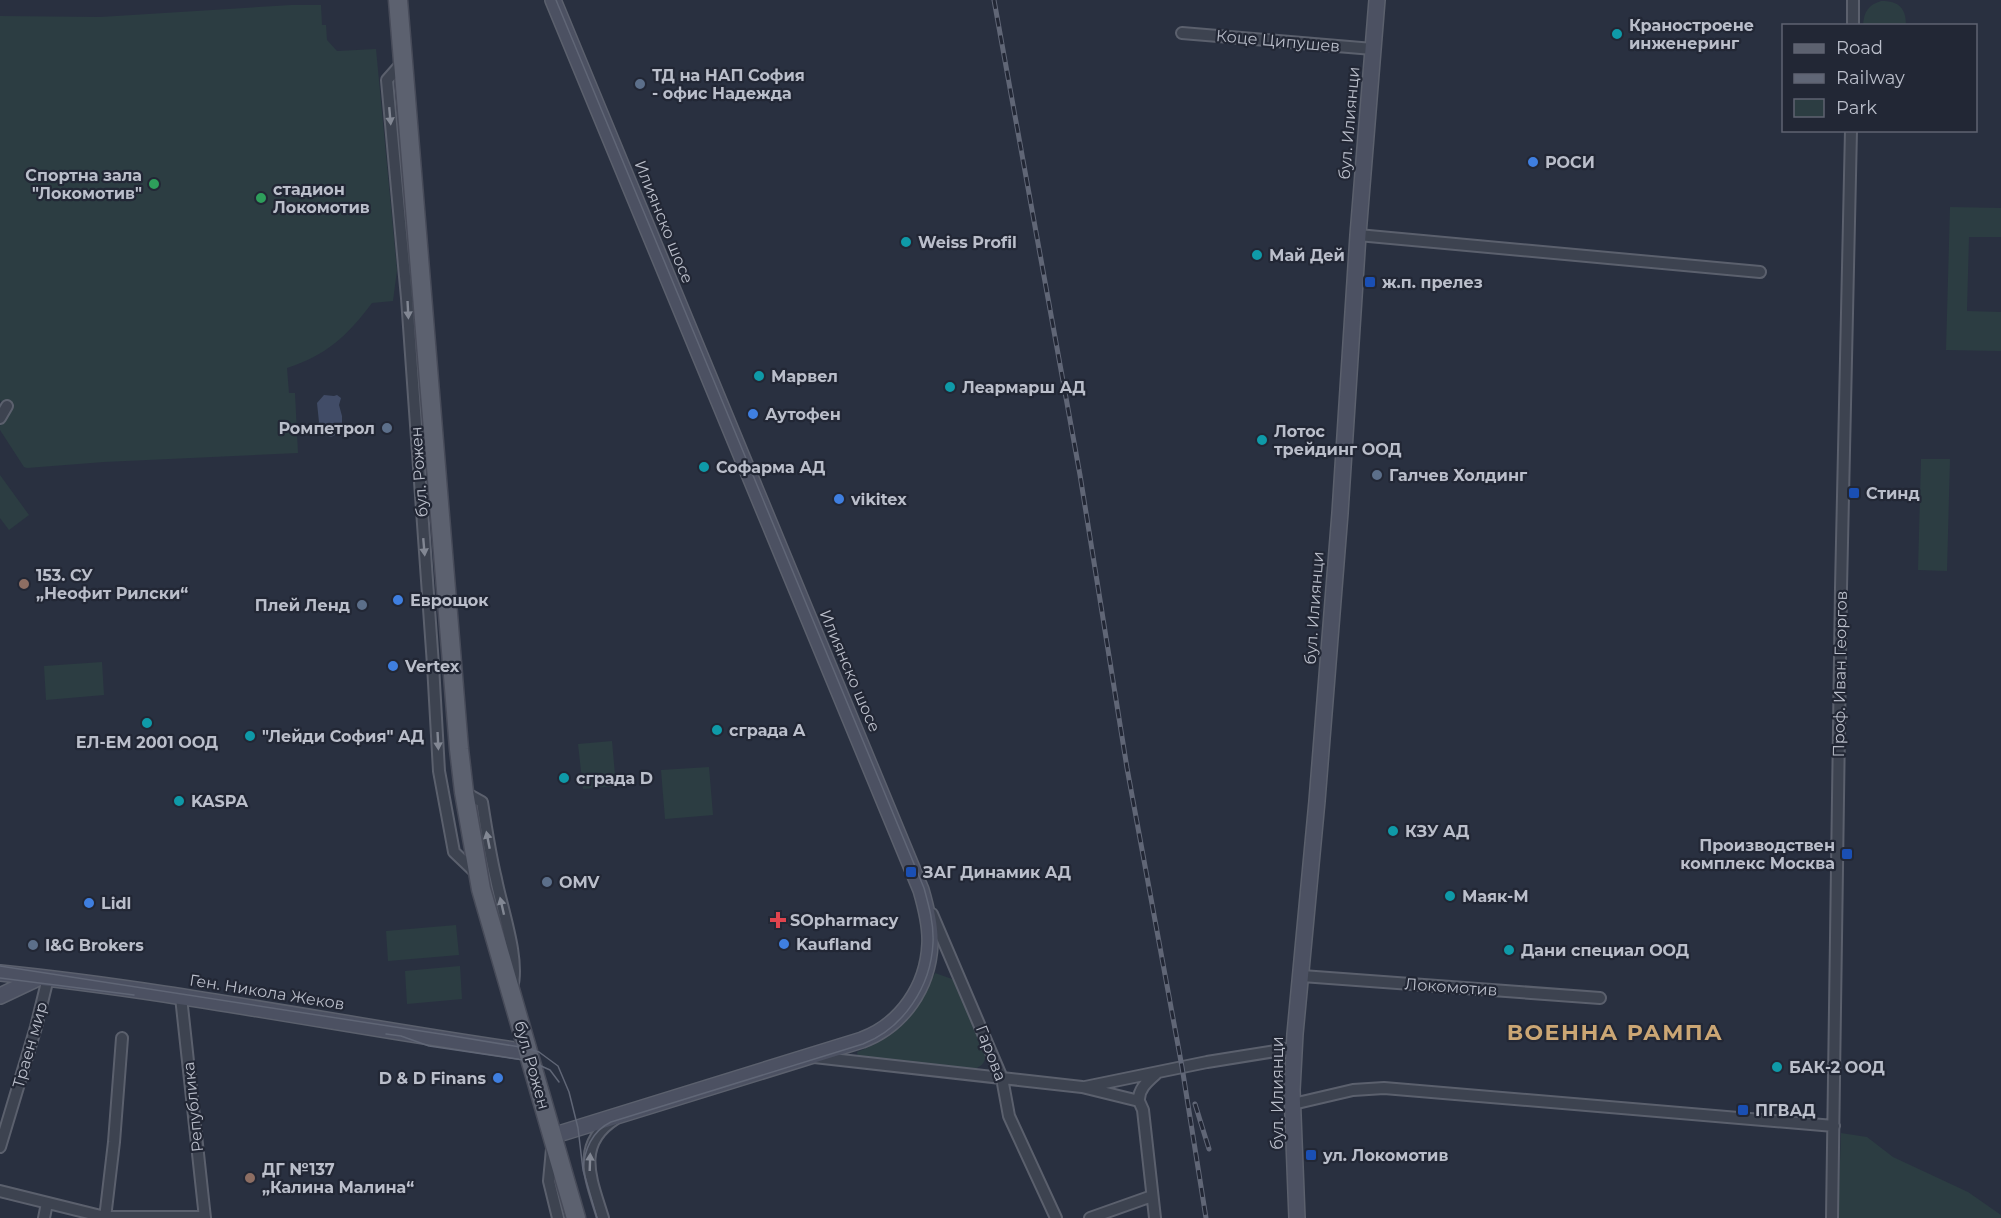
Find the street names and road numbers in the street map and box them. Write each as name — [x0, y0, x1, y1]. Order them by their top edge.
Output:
street label: Коце Ципушев — [1215, 26, 1341, 56]
street label: бул. Илиянци — [1335, 66, 1363, 180]
street label: Илиянско шосе — [631, 158, 697, 286]
street label: бул. Рожен — [406, 426, 432, 518]
street label: бул. Илиянци — [1301, 551, 1327, 665]
street label: Проф. Иван Георгов — [1829, 590, 1851, 758]
street label: Илиянско шосе — [816, 607, 884, 735]
street label: Ген. Никола Жеков — [188, 970, 346, 1014]
street label: Локомотив — [1404, 974, 1498, 1000]
street label: Траен мир — [9, 1000, 51, 1090]
street label: бул. Рожен — [510, 1019, 554, 1111]
street label: Гарова — [972, 1022, 1010, 1084]
street label: бул. Илиянци — [1268, 1036, 1287, 1150]
street label: Република — [179, 1061, 207, 1153]

